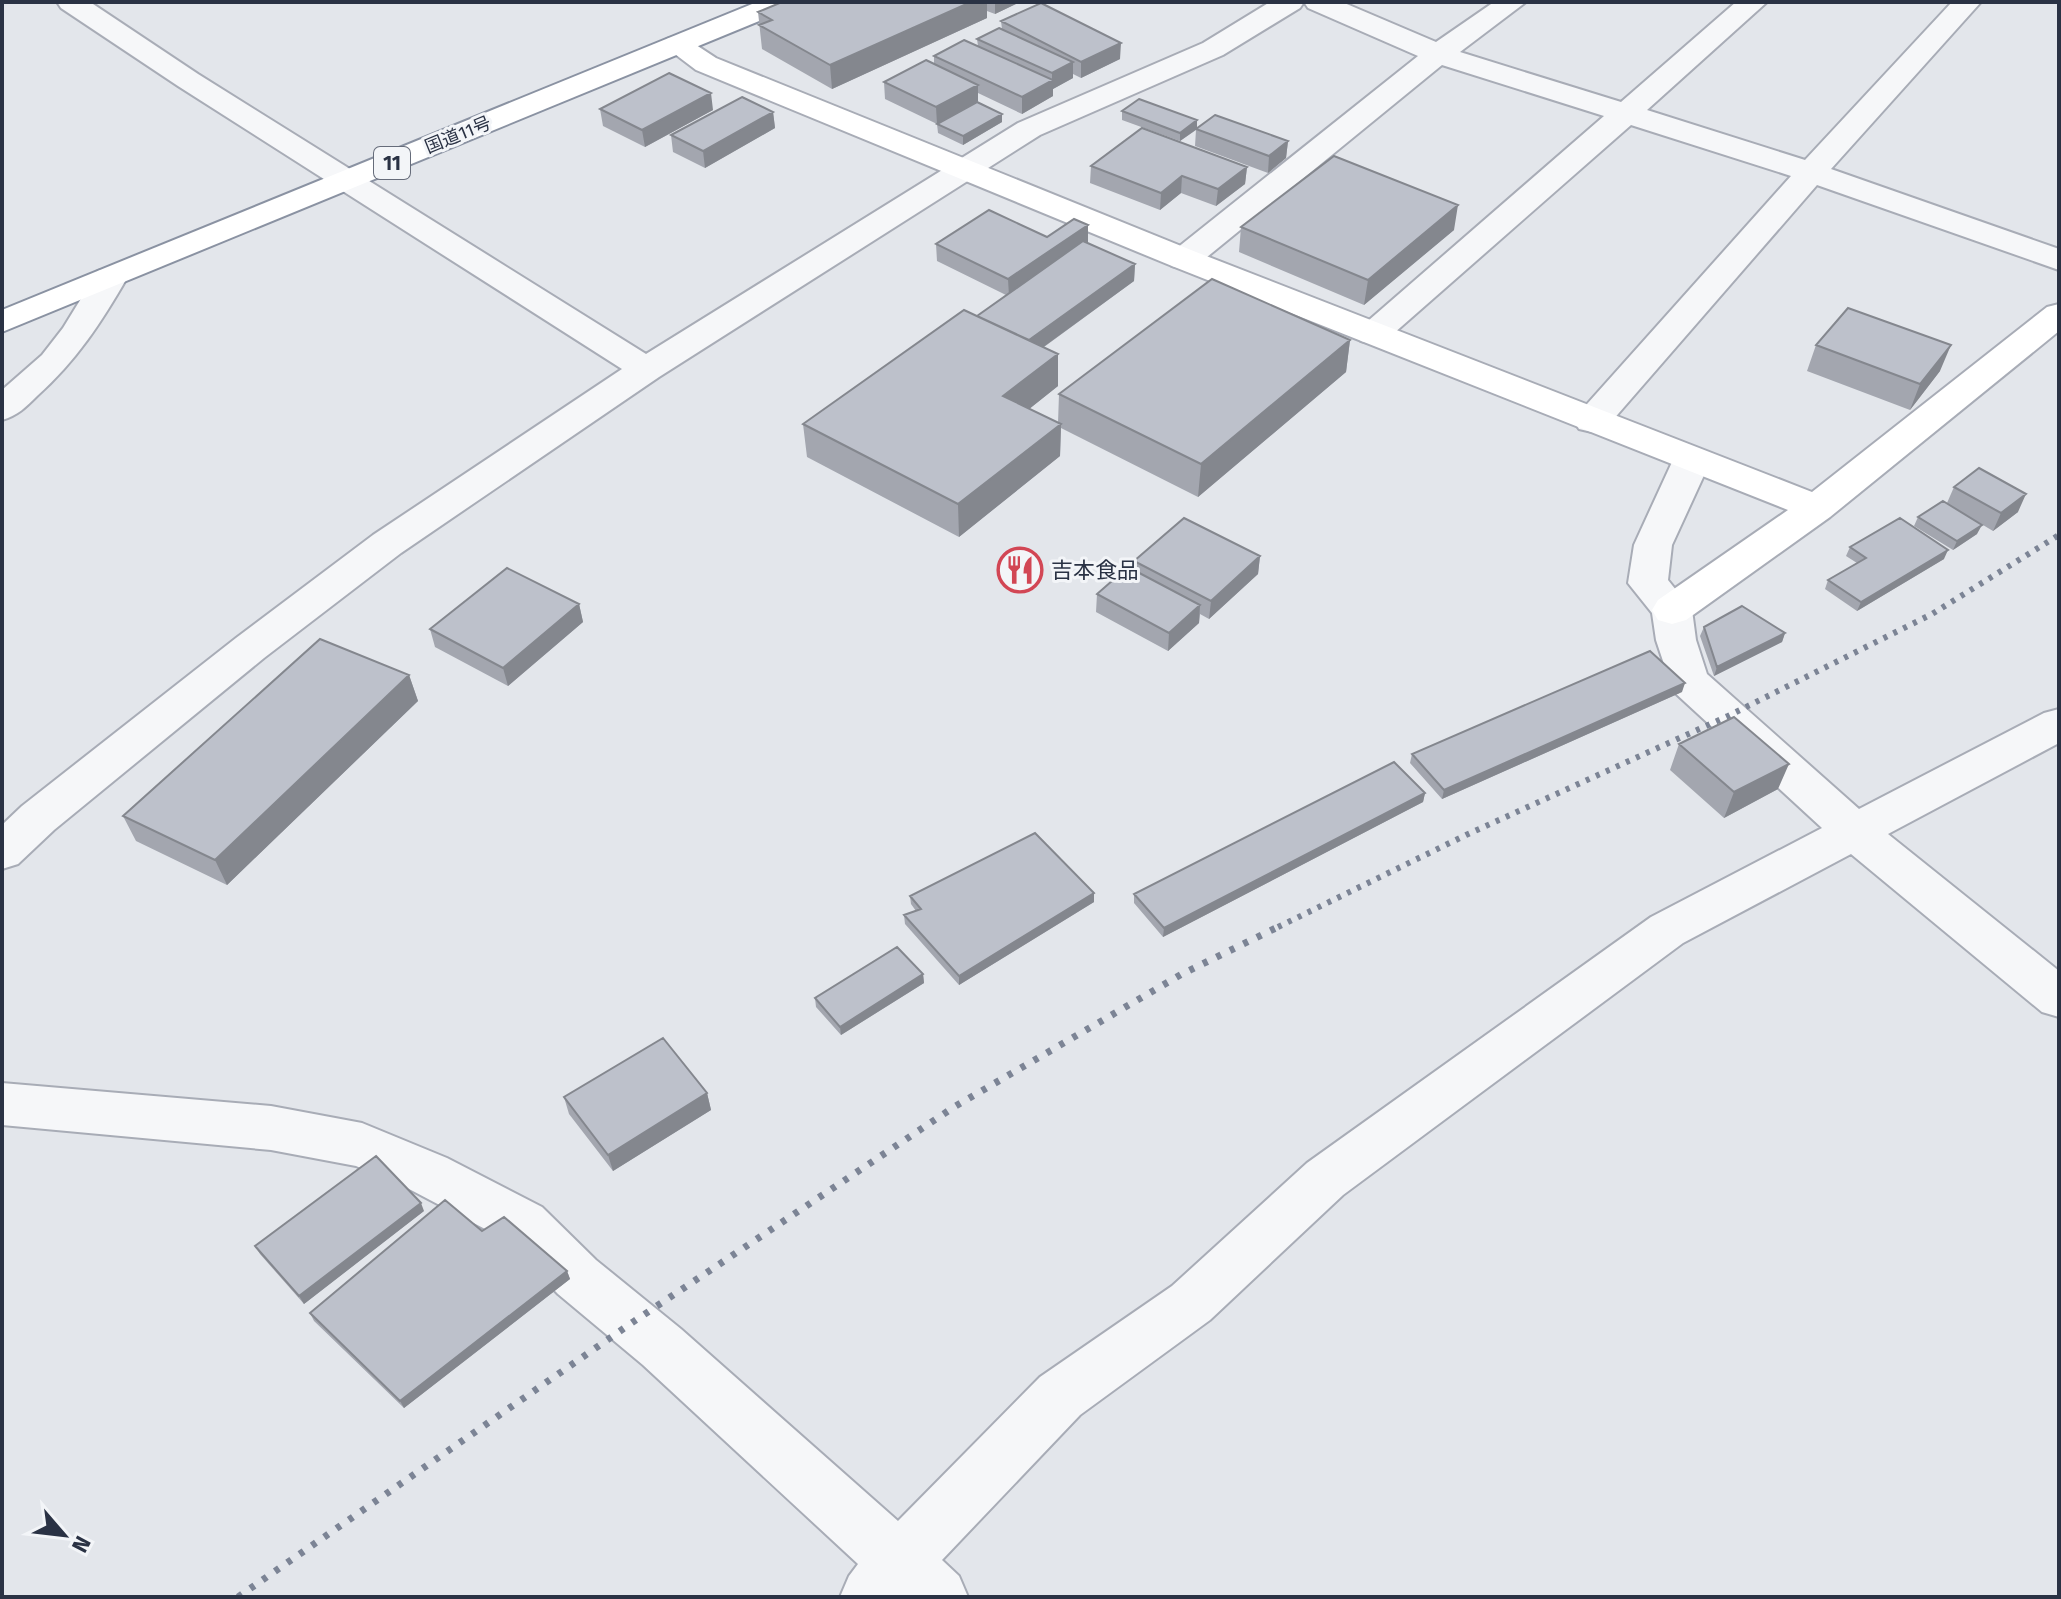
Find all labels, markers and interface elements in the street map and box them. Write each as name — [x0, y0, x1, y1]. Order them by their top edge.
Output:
street label: 国道11号 — [422, 112, 494, 158]
road number: 11 — [374, 147, 410, 179]
restaurant icon: 吉本食品 — [996, 546, 1044, 594]
place label: 吉本食品 — [1051, 557, 1139, 584]
north arrow — [24, 1495, 104, 1575]
text: N — [66, 1531, 97, 1557]

